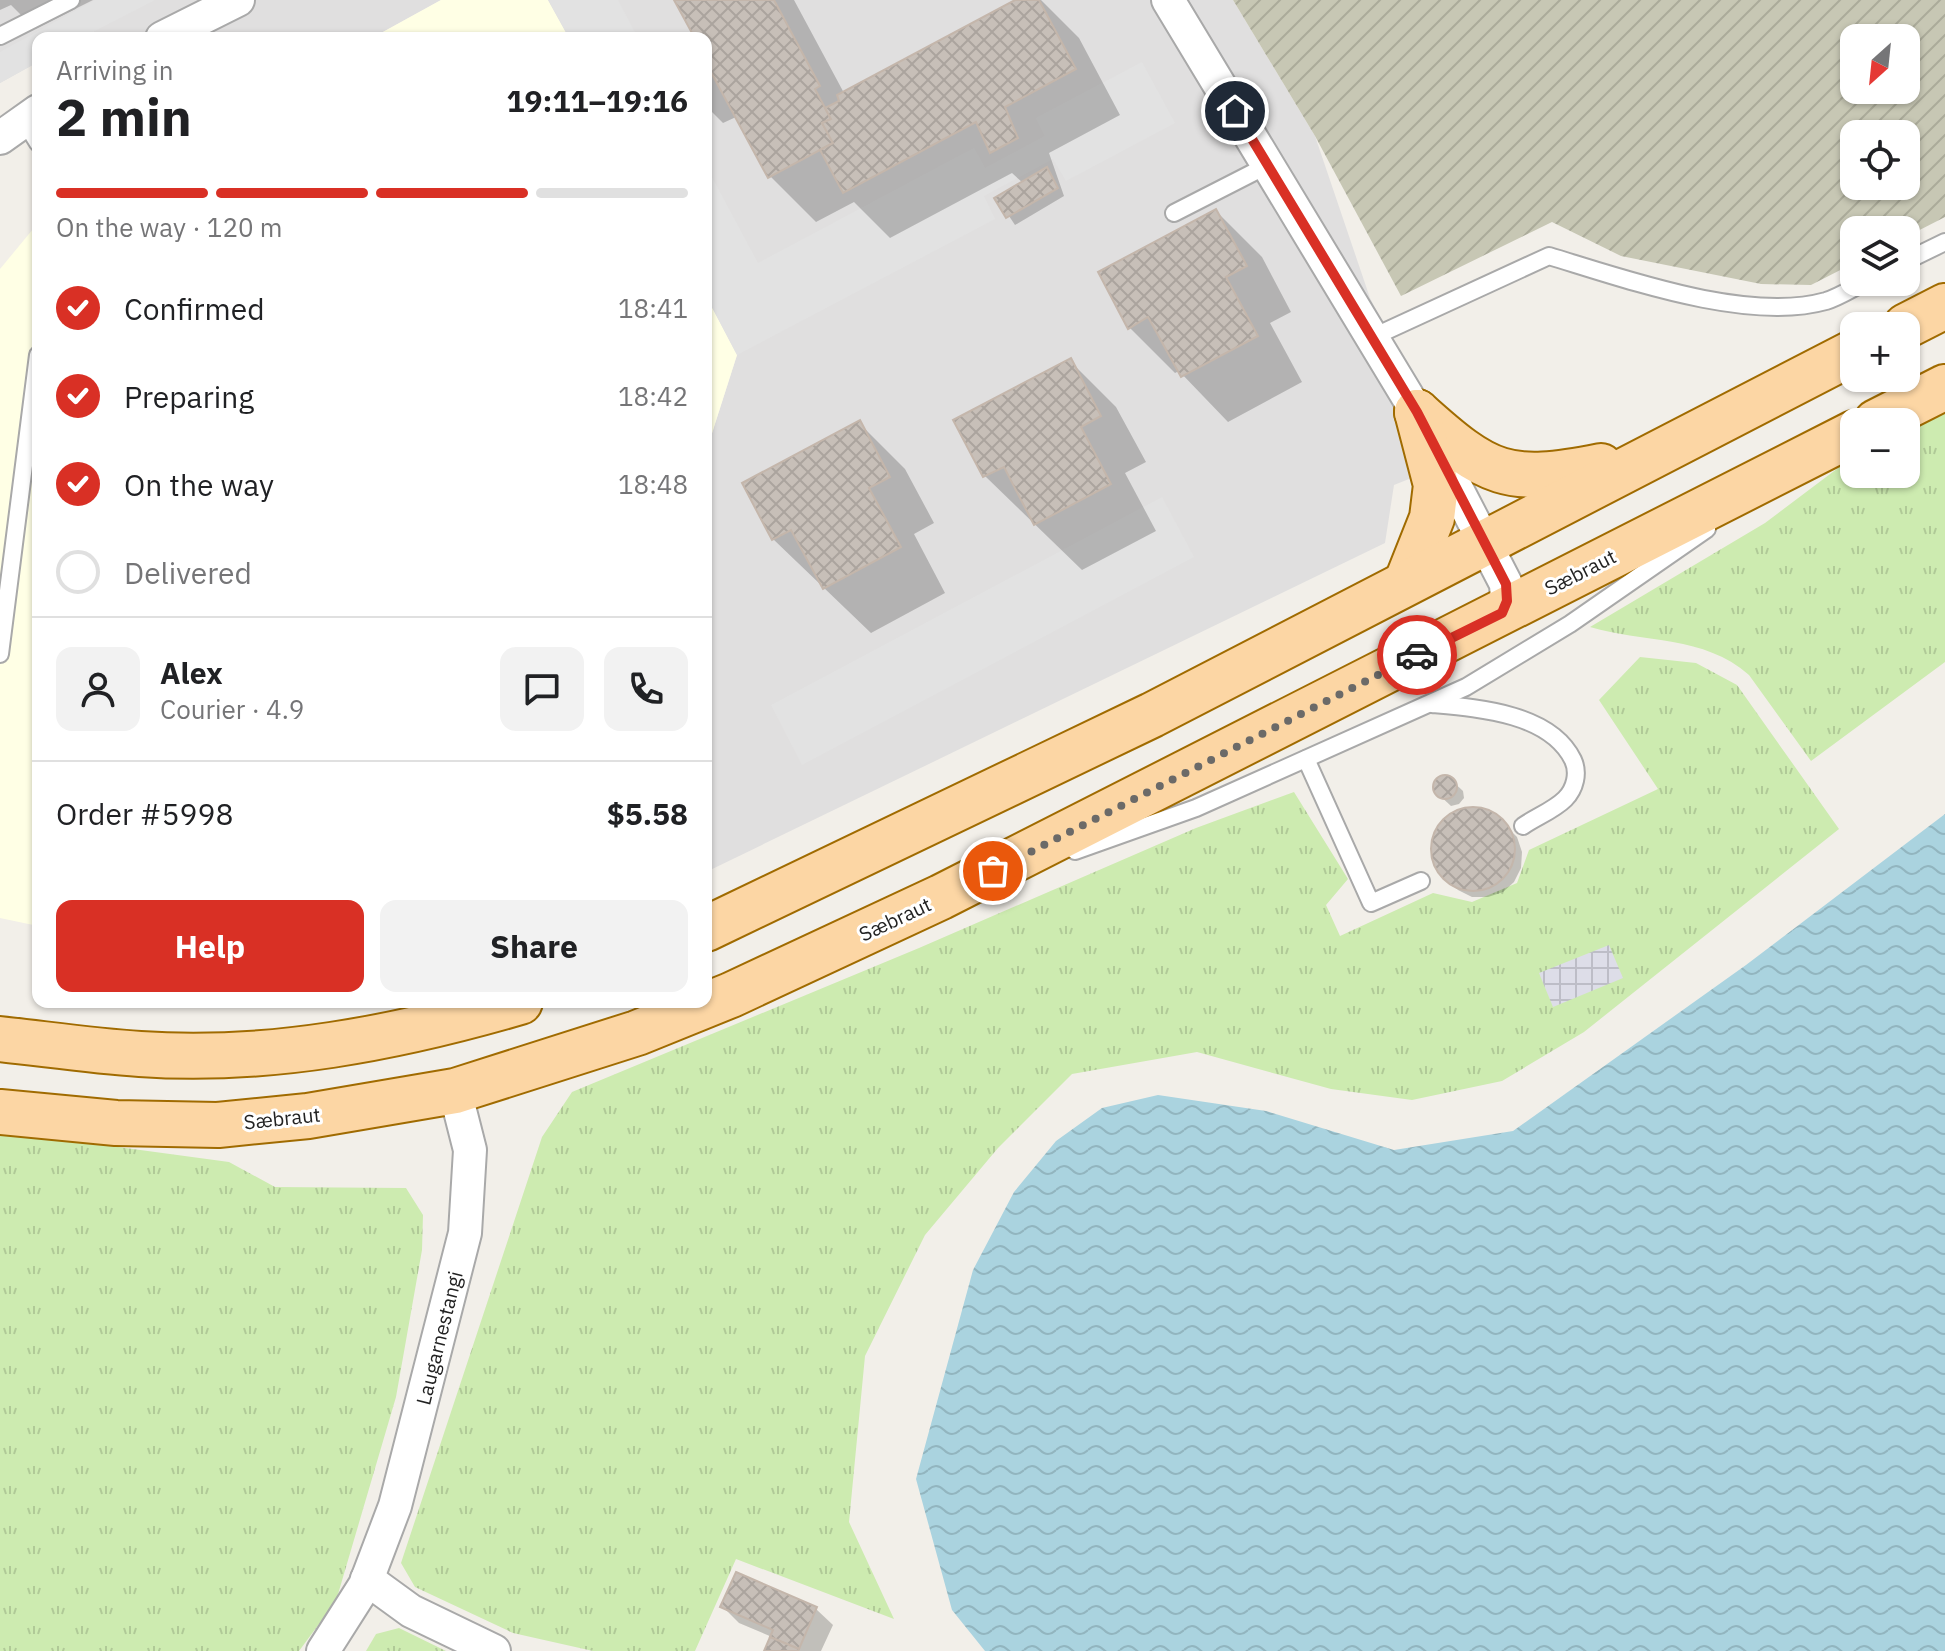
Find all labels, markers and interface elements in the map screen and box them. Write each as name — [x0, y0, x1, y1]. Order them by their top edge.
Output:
north arrow — [1840, 24, 1920, 104]
map controls — [1840, 24, 1920, 488]
text: Arriving in — [56, 53, 173, 87]
pin — [1201, 77, 1269, 145]
text: 19:11–19:16 — [507, 81, 688, 120]
text: 2 min — [56, 83, 192, 150]
icon: home — [1213, 89, 1257, 133]
button: locate — [1840, 120, 1920, 200]
text: On the way · 120 m — [56, 210, 282, 244]
button: layers — [1840, 216, 1920, 296]
icon: check — [56, 286, 100, 330]
text: Confirmed — [124, 289, 265, 328]
text: 18:41 — [618, 291, 688, 325]
button: + — [1840, 312, 1920, 392]
icon: check — [56, 374, 100, 418]
text: Preparing — [124, 377, 254, 416]
text: 18:42 — [618, 379, 688, 413]
button: − — [1840, 408, 1920, 488]
icon: check — [56, 462, 100, 506]
text: On the way — [124, 465, 274, 504]
text: 18:48 — [618, 467, 688, 501]
street label: Sæbraut — [1540, 543, 1620, 601]
text: Delivered — [124, 553, 252, 592]
courier — [1377, 615, 1457, 695]
icon: car — [1395, 633, 1439, 677]
button: person — [56, 647, 140, 731]
button: chat — [500, 647, 584, 731]
button: phone — [604, 647, 688, 731]
text: Alex — [160, 653, 223, 692]
text: Courier · 4.9 — [160, 692, 304, 726]
text: Order #5998 — [56, 794, 233, 833]
text: $5.58 — [607, 794, 688, 833]
pin — [959, 837, 1027, 905]
icon: bag — [971, 849, 1015, 893]
street label: Sæbraut — [854, 891, 936, 947]
button: Help — [56, 900, 364, 992]
button: Share — [380, 900, 688, 992]
street label: Sæbraut — [242, 1101, 322, 1135]
street label: Laugarnestangi — [409, 1268, 469, 1408]

